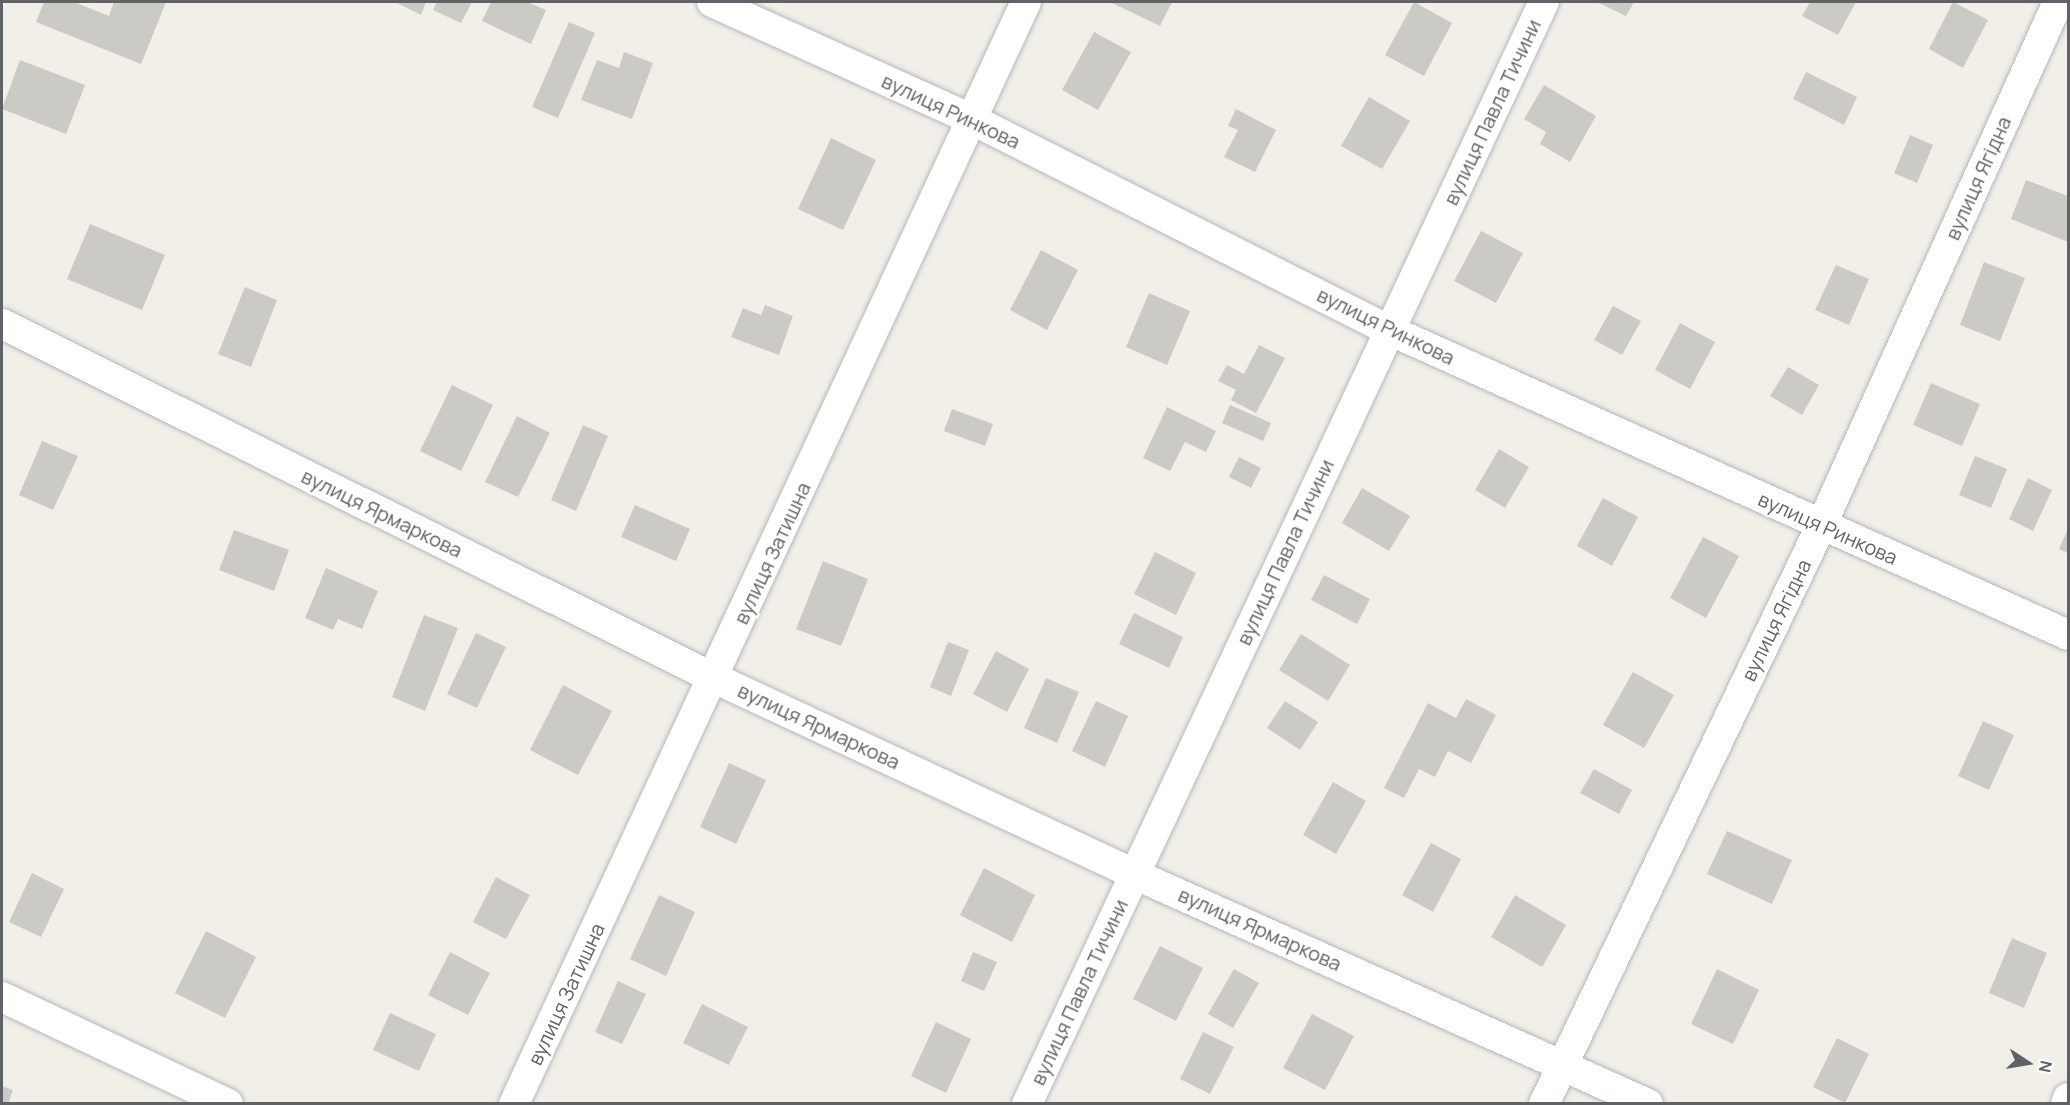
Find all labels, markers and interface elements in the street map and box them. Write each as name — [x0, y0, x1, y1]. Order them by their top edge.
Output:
street label: вулиця Павла Тичини — [1438, 15, 1546, 209]
street label: вулиця Ринкова — [878, 68, 1024, 154]
street label: вулиця Ягідна — [1940, 113, 2016, 243]
street label: вулиця Ринкова — [1313, 282, 1459, 370]
street label: вулиця Павла Тичини — [1231, 455, 1339, 649]
street label: вулиця Ярмаркова — [298, 464, 466, 562]
street label: вулиця Затишна — [729, 478, 815, 628]
street label: вулиця Ринкова — [1755, 487, 1901, 569]
street label: вулиця Ягідна — [1736, 555, 1816, 685]
street label: вулиця Ярмаркова — [734, 678, 904, 774]
street label: вулиця Ярмаркова — [1175, 882, 1345, 976]
street label: вулиця Павла Тичини — [1025, 895, 1133, 1089]
street label: вулиця Затишна — [523, 919, 609, 1069]
north arrow — [1998, 1033, 2058, 1093]
text: N — [2034, 1059, 2058, 1075]

